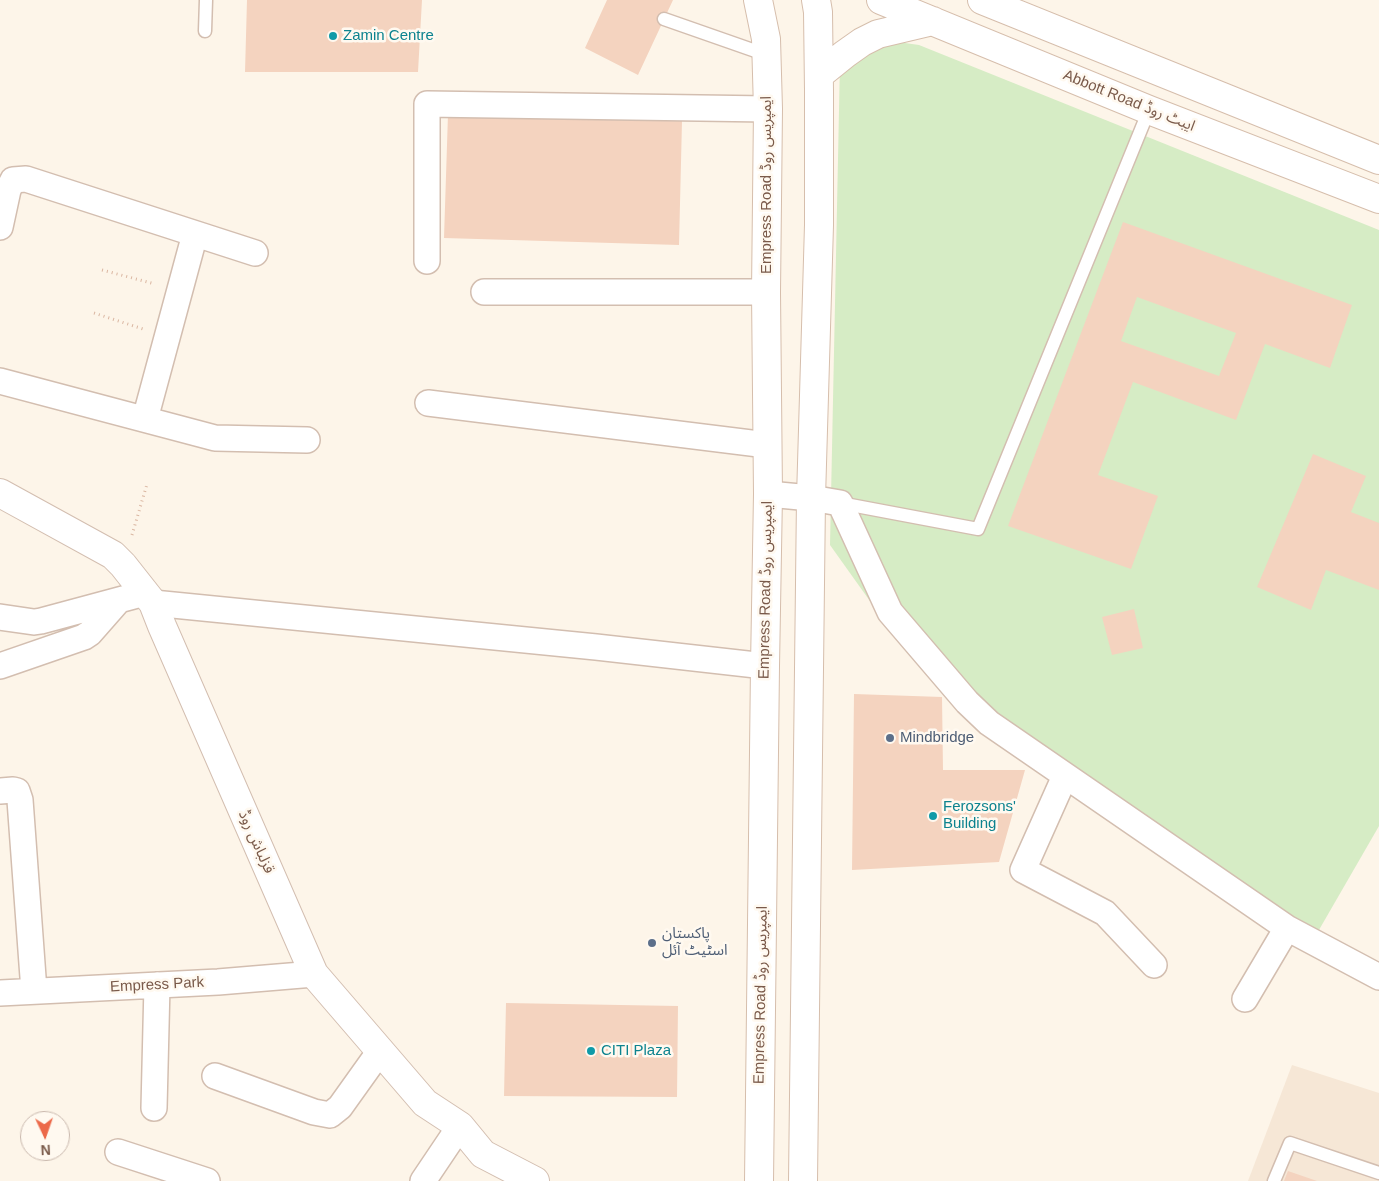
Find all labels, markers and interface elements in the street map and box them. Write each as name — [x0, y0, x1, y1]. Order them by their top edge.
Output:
place label: Zamin Centre — [343, 27, 434, 45]
marker: Zamin Centre — [327, 30, 339, 42]
street label: Abbott Road ایبٹ روڈ — [1060, 66, 1198, 136]
street label: Empress Road ایمپریس روڈ — [758, 96, 776, 274]
street label: Empress Road ایمپریس روڈ — [755, 501, 777, 679]
place label: Mindbridge — [900, 729, 974, 747]
marker: Mindbridge — [884, 732, 896, 744]
place label: Ferozsons' Building — [943, 798, 1016, 833]
street label: قزلباش روڈ — [234, 808, 278, 876]
marker: Ferozsons' Building — [927, 810, 939, 822]
street label: Empress Road ایمپریس روڈ — [750, 906, 772, 1084]
place label: پاکستان اسٹیٹ آئل — [662, 925, 728, 960]
marker: پاکستان اسٹیٹ آئل — [646, 937, 658, 949]
street label: Empress Park — [109, 974, 205, 996]
place label: CITI Plaza — [601, 1042, 671, 1060]
marker: CITI Plaza — [585, 1045, 597, 1057]
north arrow — [20, 1111, 70, 1161]
text: N — [40, 1142, 51, 1158]

